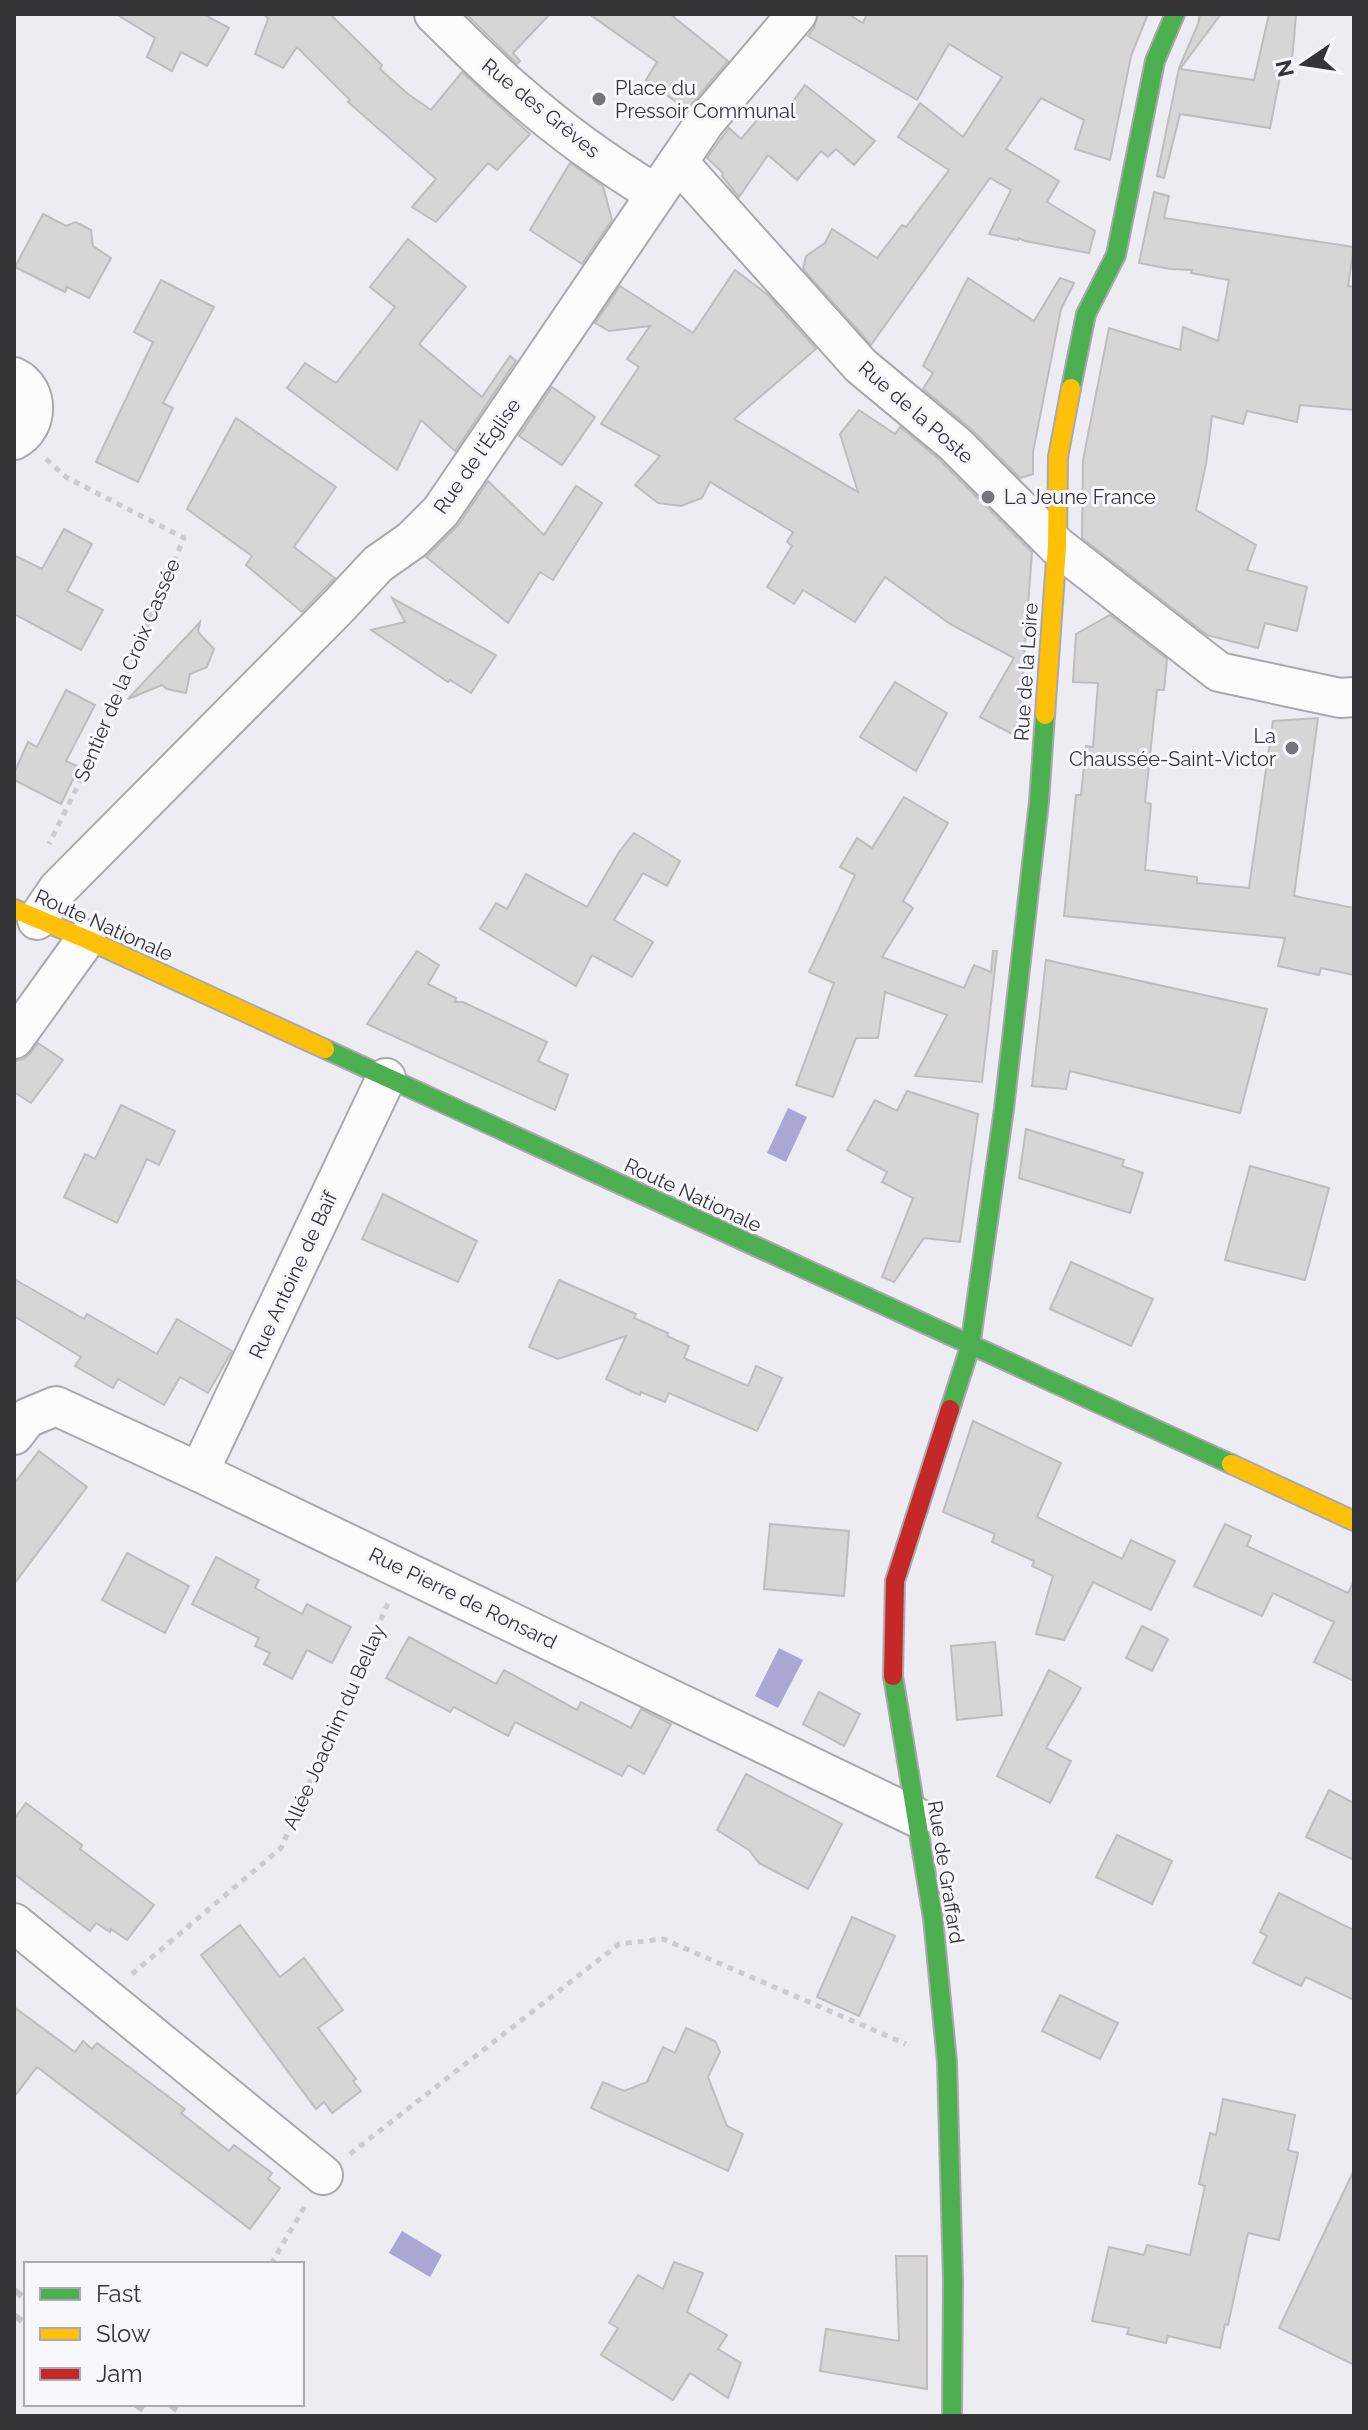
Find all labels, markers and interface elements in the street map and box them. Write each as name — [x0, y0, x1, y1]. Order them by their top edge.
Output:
north arrow — [1264, 24, 1344, 104]
street label: Rue des Grèves — [477, 53, 605, 163]
text: N — [1270, 57, 1299, 80]
place label: Place du Pressoir Communal — [615, 76, 796, 123]
marker: Place du Pressoir Communal — [590, 90, 608, 108]
street label: Rue de la Poste — [854, 356, 979, 469]
street label: Rue de l'Église — [428, 393, 526, 518]
place label: La Jeune France — [1004, 485, 1156, 509]
marker: La Jeune France — [979, 488, 997, 506]
street label: Sentier de la Croix Cassée — [69, 555, 185, 785]
street label: Rue de la Loire — [1009, 602, 1043, 742]
place label: La Chaussée-Saint-Victor — [1069, 724, 1276, 771]
marker: La Chaussée-Saint-Victor — [1283, 739, 1301, 757]
street label: Route Nationale — [31, 884, 177, 966]
street label: Route Nationale — [621, 1153, 766, 1237]
street label: Rue Antoine de Baïf — [244, 1186, 343, 1362]
street label: Rue Pierre de Ronsard — [365, 1542, 561, 1654]
street label: Allée Joachim du Bellay — [278, 1621, 390, 1833]
street label: Rue de Graffard — [923, 1799, 969, 1945]
legend — [24, 2262, 304, 2406]
text: Fast — [96, 2279, 141, 2308]
text: Slow — [96, 2319, 151, 2348]
text: Jam — [96, 2359, 142, 2388]

